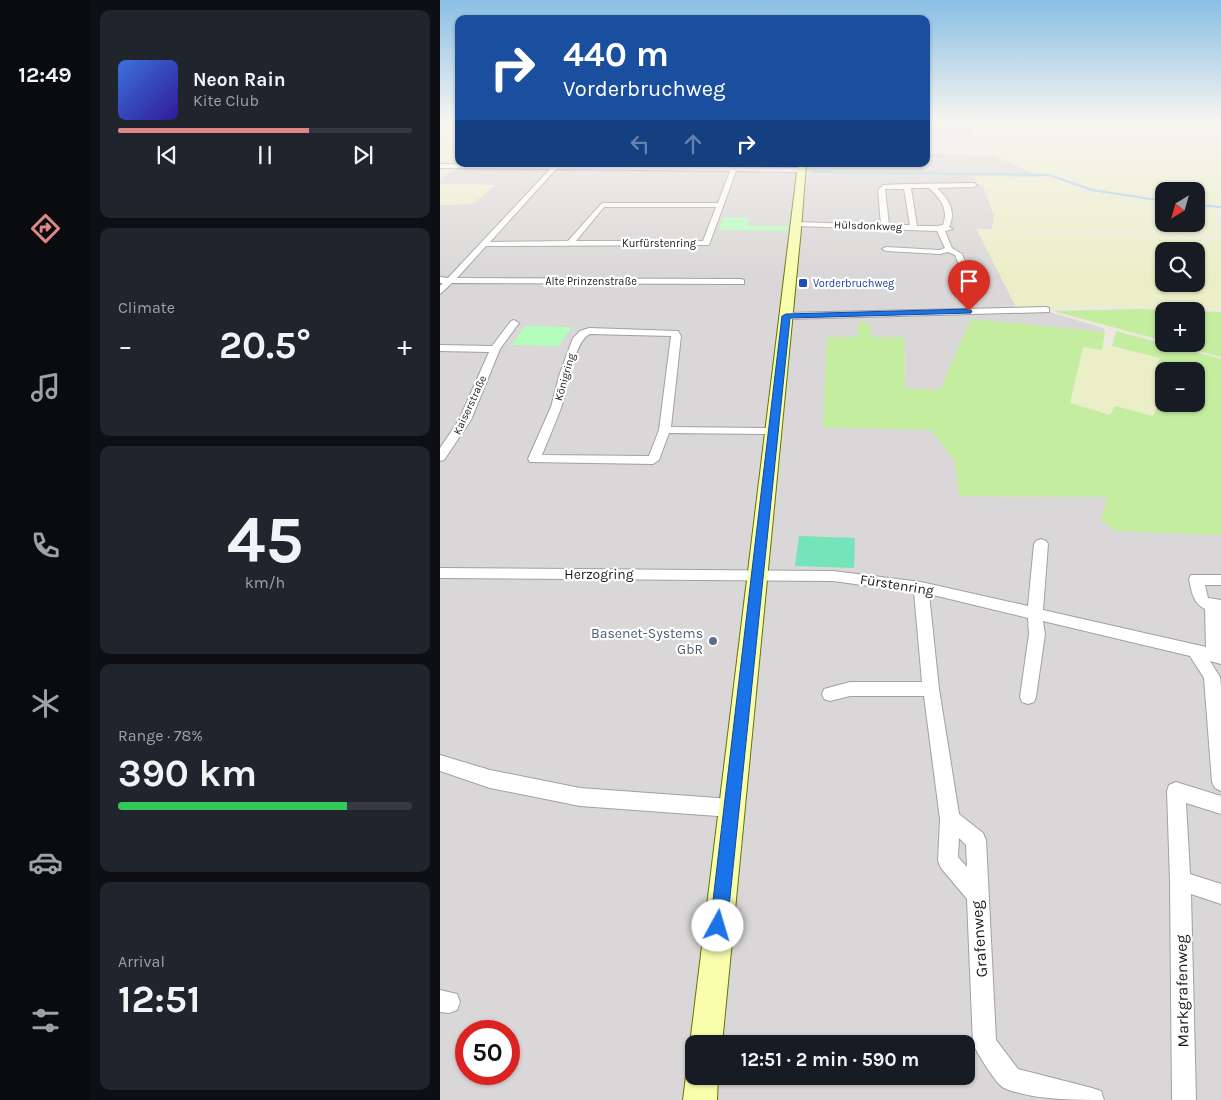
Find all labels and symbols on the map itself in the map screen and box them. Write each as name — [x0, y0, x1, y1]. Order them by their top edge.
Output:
north arrow — [1155, 182, 1205, 232]
street label: Hülsdonkweg — [834, 218, 903, 234]
street label: Kurfürstenring — [622, 237, 697, 250]
pin — [948, 260, 990, 311]
street label: Alte Prinzenstraße — [545, 275, 637, 288]
marker: Vorderbruchweg — [797, 277, 809, 289]
place label: Vorderbruchweg — [813, 277, 895, 290]
street label: Königring — [552, 351, 578, 402]
street label: Kaiserstraße — [451, 373, 490, 437]
street label: Herzogring — [564, 566, 634, 583]
street label: Fürstenring — [859, 571, 935, 599]
place label: Basenet-Systems GbR — [591, 625, 703, 658]
marker: Basenet-Systems GbR — [707, 635, 719, 647]
position arrow — [691, 899, 743, 951]
street label: Grafenweg — [967, 900, 991, 978]
street label: Markgrafenweg — [1172, 934, 1192, 1048]
speed limit sign: 50 — [455, 1020, 520, 1085]

